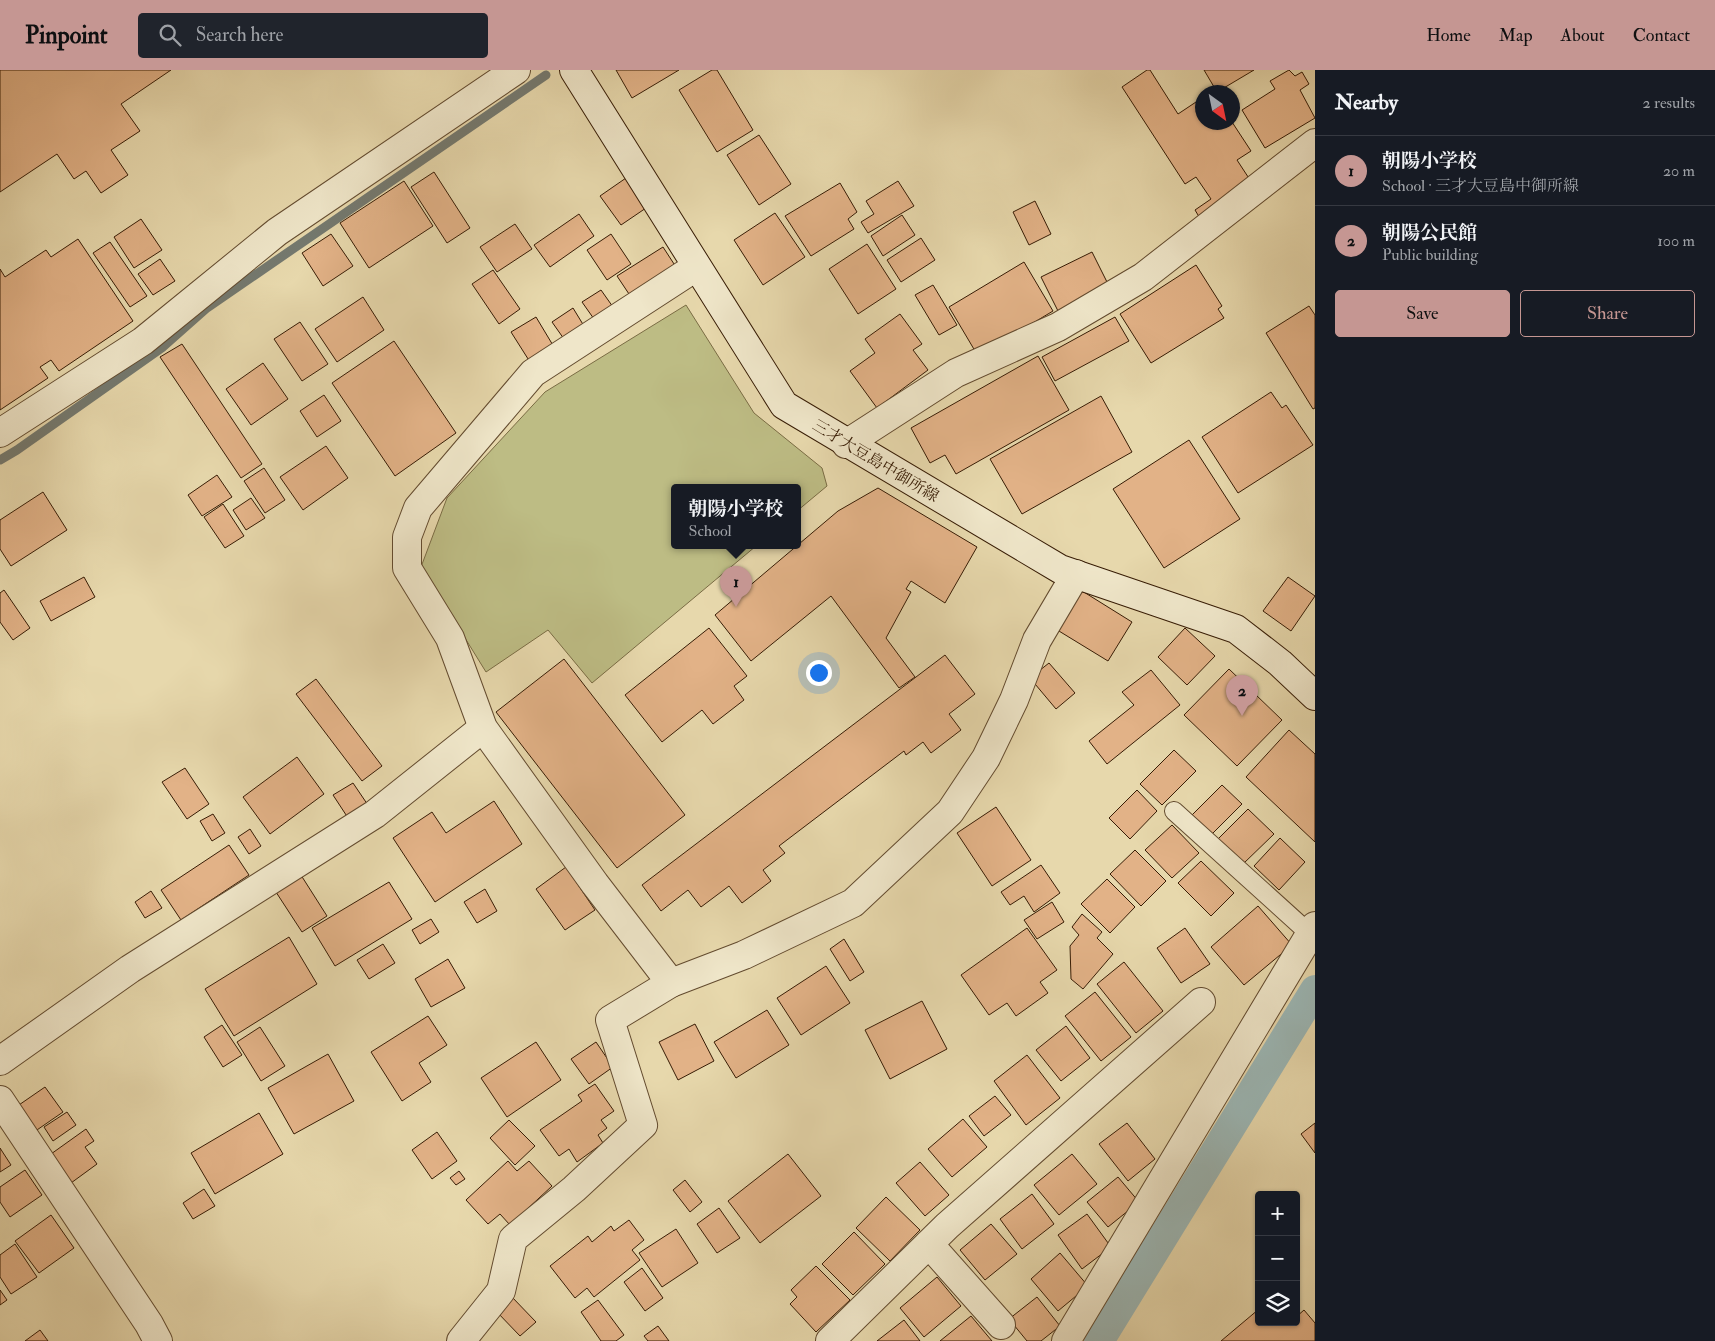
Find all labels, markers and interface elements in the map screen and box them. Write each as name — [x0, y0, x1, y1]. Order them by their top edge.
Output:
search box — [138, 13, 488, 58]
text: Pinpoint — [25, 20, 108, 51]
icon: search — [156, 21, 184, 49]
text: Search here — [196, 23, 283, 47]
text: Home — [1426, 24, 1471, 47]
text: Map — [1499, 24, 1533, 47]
text: About — [1561, 24, 1605, 47]
text: Contact — [1633, 24, 1690, 47]
north arrow — [1195, 85, 1240, 130]
text: Nearby — [1335, 89, 1398, 116]
text: 2 results — [1642, 93, 1695, 113]
text: 朝陽小学校 — [1382, 149, 1477, 173]
text: 1 — [1348, 161, 1354, 181]
text: 20 m — [1663, 161, 1695, 181]
text: School · 三才大豆島中御所線 — [1382, 176, 1579, 196]
text: 朝陽公民館 — [1382, 221, 1477, 245]
text: 2 — [1347, 231, 1355, 251]
text: 100 m — [1657, 231, 1695, 251]
text: Public building — [1382, 245, 1478, 265]
button: Save — [1335, 290, 1510, 337]
button: Share — [1520, 290, 1695, 337]
street label: 三才大豆島中御所線 — [809, 415, 942, 507]
popup — [671, 484, 801, 549]
text: 朝陽小学校 — [688, 497, 784, 521]
text: School — [688, 521, 732, 541]
pin: 1 — [720, 566, 752, 607]
your location — [806, 660, 832, 686]
pin: 2 — [1226, 675, 1258, 716]
map controls — [1255, 1191, 1300, 1326]
button: + — [1255, 1191, 1300, 1236]
button: − — [1255, 1236, 1300, 1281]
button: layers — [1255, 1281, 1300, 1326]

